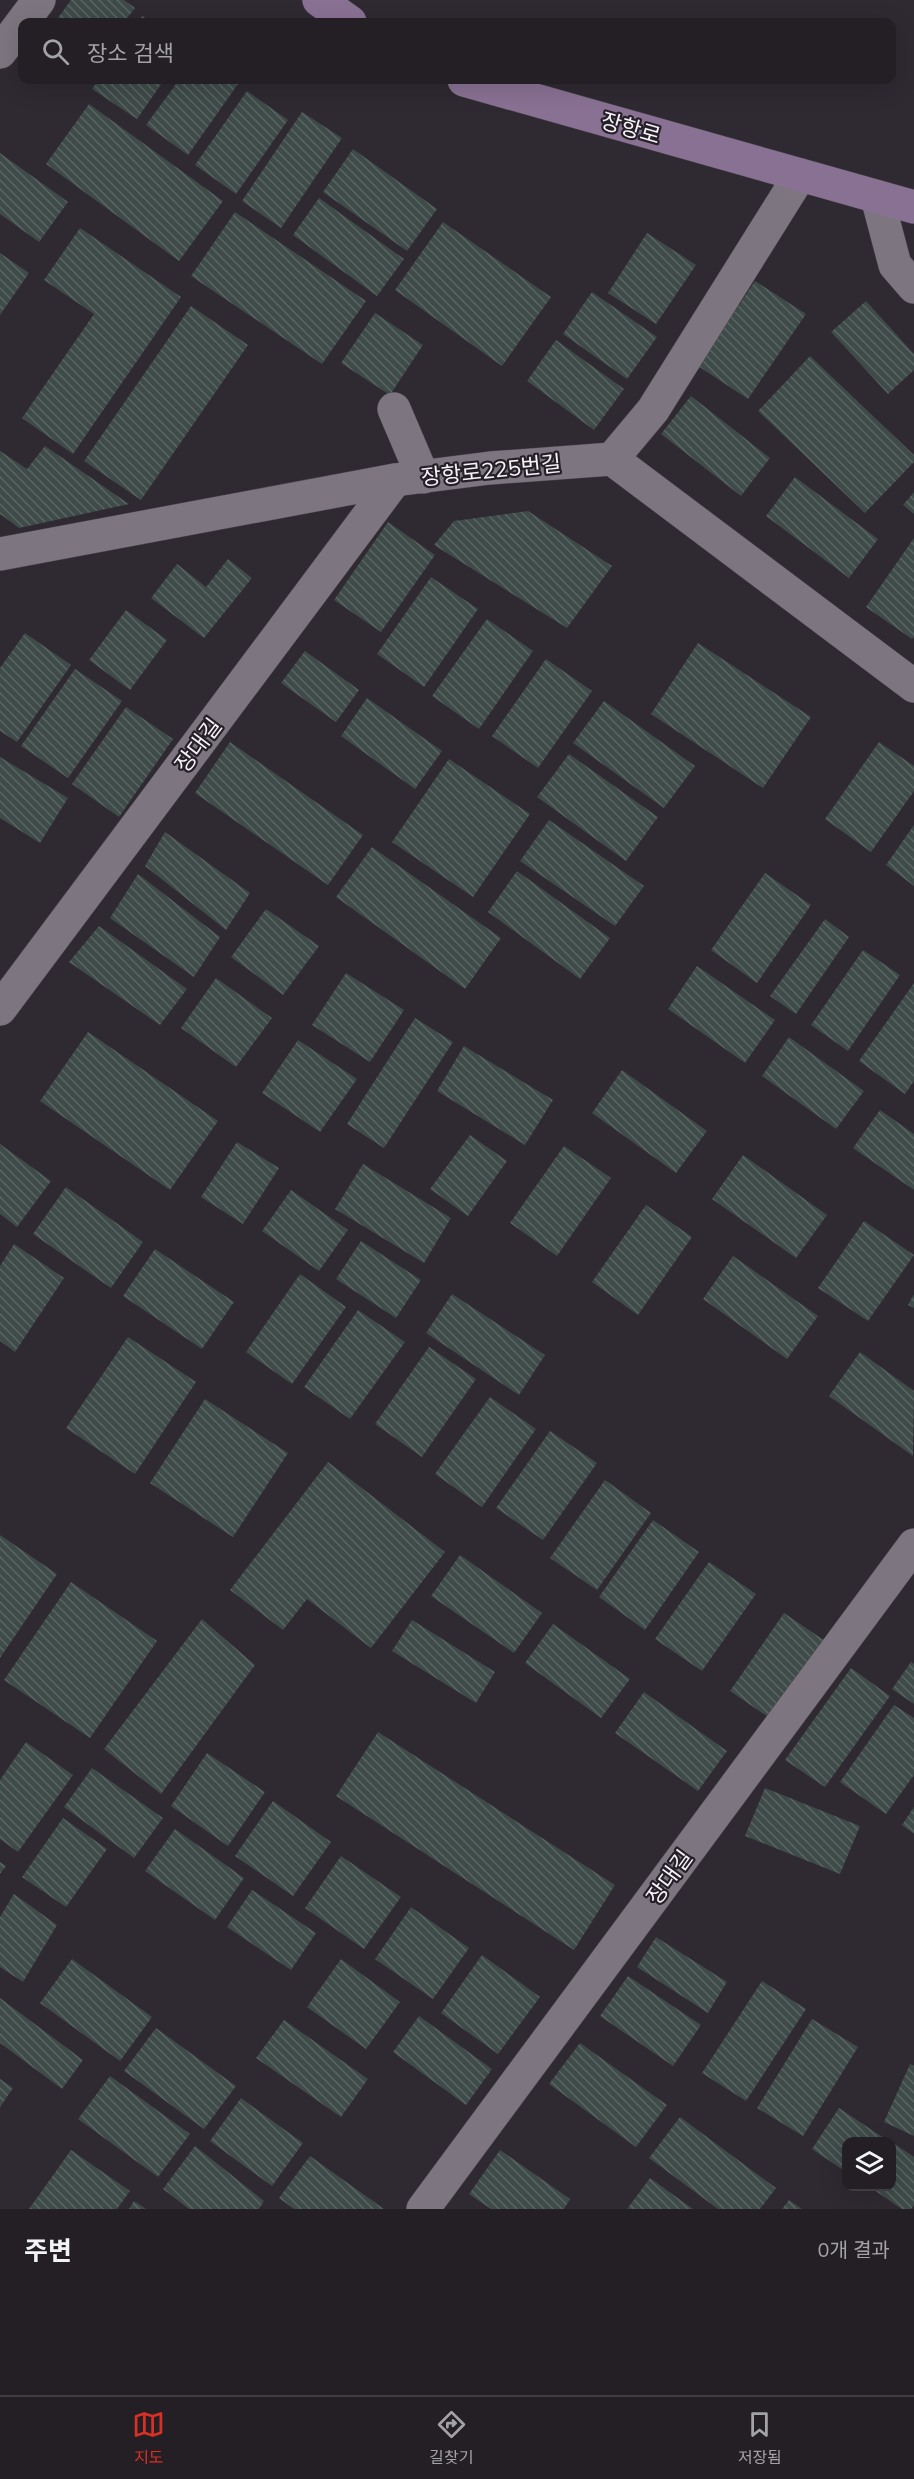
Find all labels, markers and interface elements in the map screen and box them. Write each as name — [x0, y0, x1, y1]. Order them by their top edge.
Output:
search box — [18, 18, 896, 84]
icon: search — [39, 35, 72, 68]
text: 장소 검색 — [87, 39, 174, 67]
street label: 장항로 — [598, 106, 664, 150]
street label: 장항로225번길 — [420, 449, 562, 491]
street label: 장대길 — [169, 712, 227, 778]
street label: 장대길 — [640, 1844, 698, 1910]
map controls — [842, 2137, 896, 2191]
button: layers — [842, 2137, 896, 2191]
text: 주변 — [24, 2234, 72, 2267]
text: 0개 결과 — [818, 2237, 890, 2262]
tab: 지도 — [132, 2408, 165, 2468]
tab: 길찾기 — [429, 2408, 474, 2468]
tab: 저장됨 — [738, 2408, 782, 2468]

